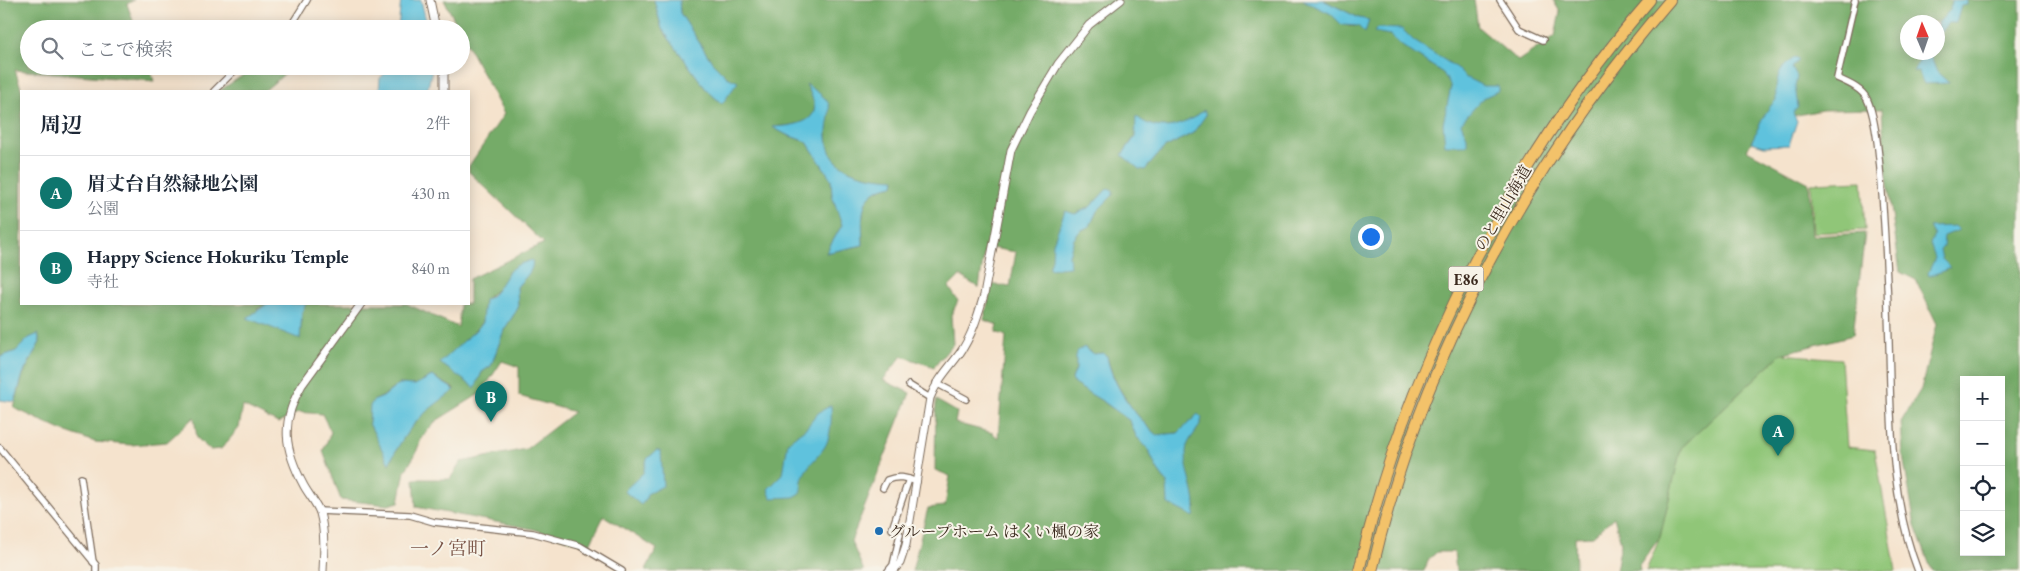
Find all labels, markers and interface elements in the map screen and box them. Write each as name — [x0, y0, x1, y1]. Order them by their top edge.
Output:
north arrow — [1900, 15, 1945, 60]
search box — [20, 20, 470, 75]
icon: search — [38, 34, 66, 62]
text: ここで検索 — [78, 37, 173, 62]
text: 周辺 — [40, 111, 82, 138]
text: 2件 — [426, 113, 450, 134]
street label: のと里山海道 — [1470, 161, 1536, 255]
text: 眉丈台自然緑地公園 — [87, 171, 258, 196]
text: A — [50, 183, 62, 204]
text: 430 m — [411, 183, 450, 204]
text: 公園 — [87, 198, 119, 219]
your location — [1358, 224, 1384, 250]
text: Happy Science Hokuriku Temple — [87, 244, 349, 269]
text: B — [51, 258, 61, 279]
text: 840 m — [411, 258, 450, 279]
road number: E86 — [1448, 266, 1484, 292]
text: 寺社 — [87, 271, 119, 292]
map controls — [1960, 376, 2005, 556]
button: + — [1960, 376, 2005, 421]
pin: B — [475, 381, 507, 422]
pin: A — [1762, 415, 1794, 456]
button: − — [1960, 421, 2005, 466]
button: locate — [1960, 466, 2005, 511]
button: layers — [1960, 511, 2005, 556]
place label: グループホーム はくい楓の家 — [889, 521, 1099, 542]
marker: グループホーム はくい楓の家 — [873, 525, 885, 537]
district label: 一ノ宮町 — [410, 536, 486, 561]

